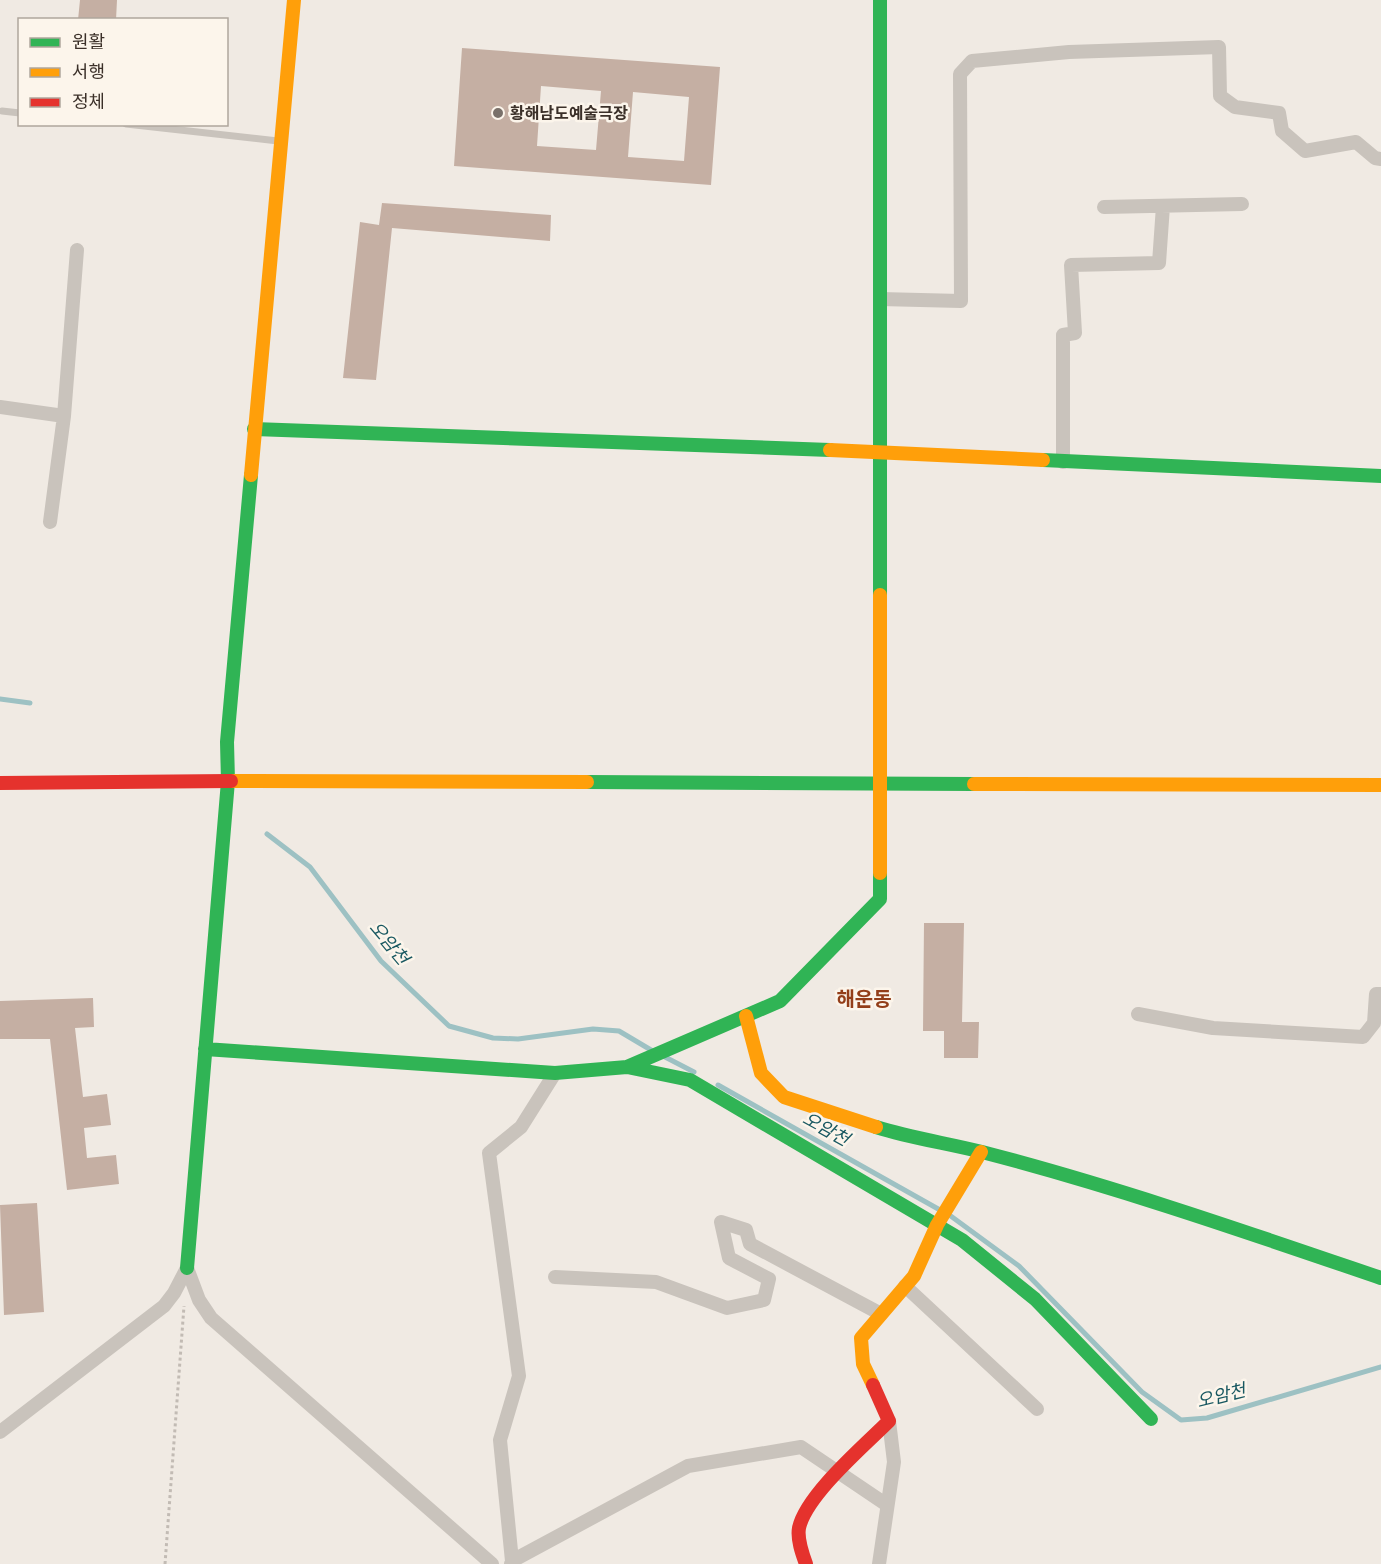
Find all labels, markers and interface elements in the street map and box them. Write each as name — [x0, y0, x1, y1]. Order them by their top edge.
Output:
legend — [18, 18, 228, 126]
text: 원활 — [72, 32, 105, 52]
text: 서행 — [72, 63, 105, 82]
text: 정체 — [72, 92, 105, 112]
place label: 황해남도예술극장 — [510, 104, 628, 122]
marker: 황해남도예술극장 — [491, 106, 505, 120]
water label: 오암천 — [365, 918, 413, 970]
district label: 해운동 — [836, 989, 892, 1010]
water label: 오암천 — [799, 1109, 854, 1151]
water label: 오암천 — [1195, 1381, 1250, 1412]

